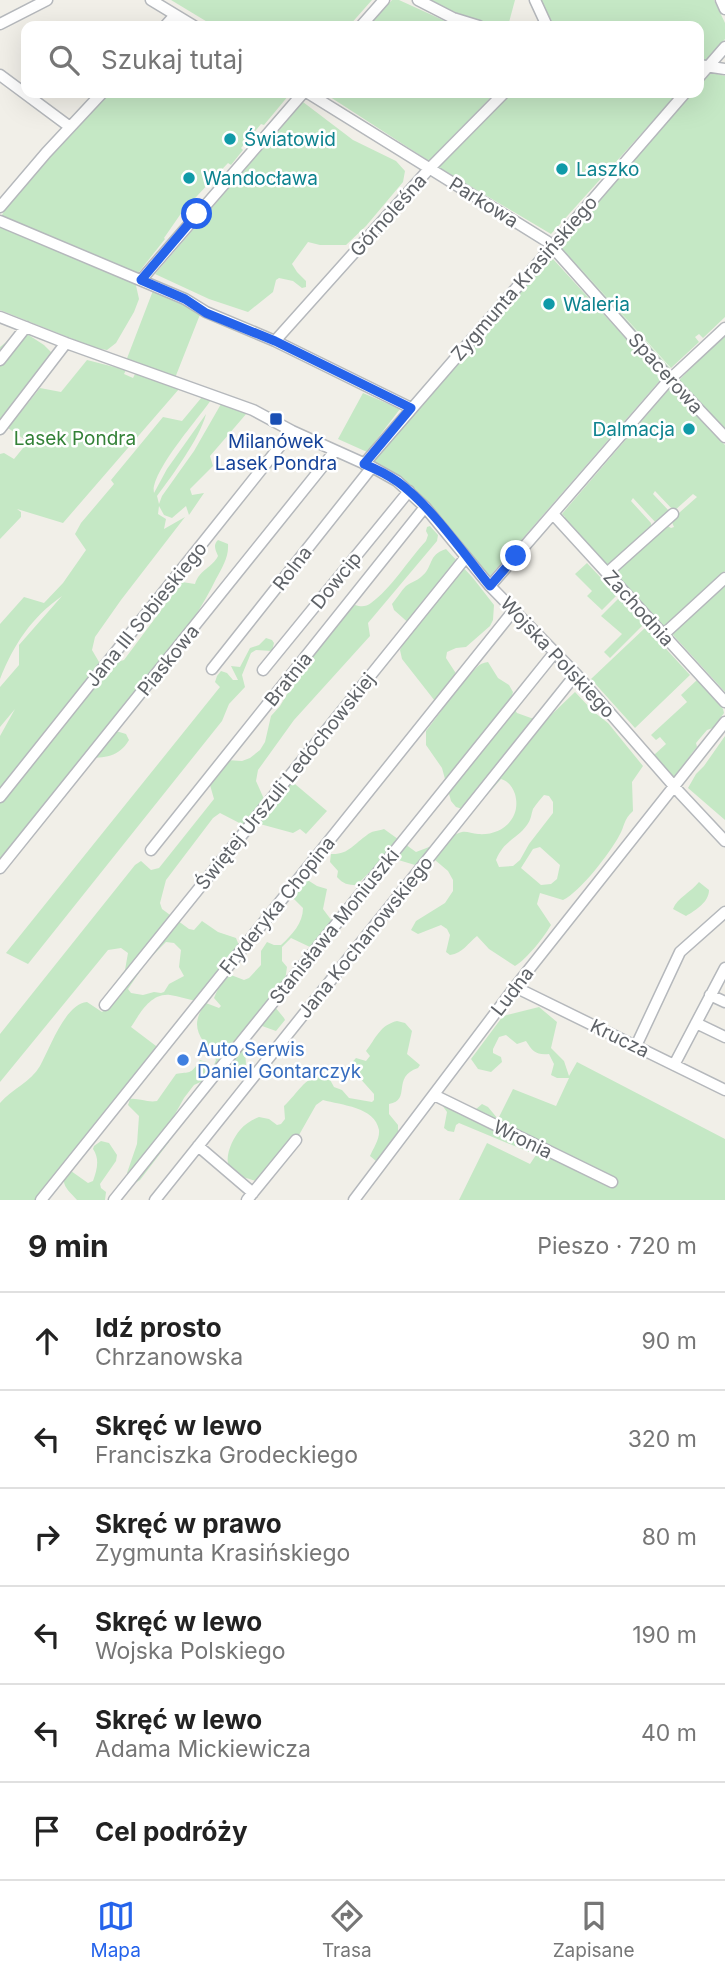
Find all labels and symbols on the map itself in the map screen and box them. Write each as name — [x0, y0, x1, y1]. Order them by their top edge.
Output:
place label: Światowid — [244, 128, 336, 151]
marker: Światowid — [222, 131, 238, 147]
place label: Laszko — [576, 158, 639, 181]
marker: Laszko — [554, 161, 570, 177]
place label: Wandocława — [203, 167, 318, 190]
street label: Górnoleśna — [345, 169, 431, 261]
marker: Wandocława — [181, 170, 197, 186]
street label: Parkowa — [445, 172, 523, 233]
street label: Zygmunta Krasińskiego — [446, 191, 602, 365]
route start — [181, 198, 212, 229]
place label: Waleria — [563, 293, 630, 316]
marker: Waleria — [541, 296, 557, 312]
street label: Spacerowa — [623, 328, 708, 418]
marker: Milanówek Lasek Pondra — [268, 411, 284, 427]
place label: Dalmacja — [593, 418, 675, 441]
marker: Dalmacja — [681, 421, 697, 437]
park label: Lasek Pondra — [14, 427, 136, 450]
place label: Milanówek Lasek Pondra — [215, 430, 337, 475]
street label: Jana III Sobieskiego — [81, 537, 212, 691]
route end — [500, 540, 531, 571]
street label: Rolna — [268, 542, 317, 595]
street label: Dowcip — [306, 547, 366, 614]
street label: Zachodnia — [599, 566, 679, 651]
street label: Wojska Polskiego — [496, 592, 620, 723]
street label: Piaskowa — [133, 620, 204, 700]
street label: Bratnia — [260, 648, 317, 711]
street label: Świętej Urszuli Ledóchowskiej — [191, 668, 380, 894]
street label: Fryderyka Chopina — [215, 832, 340, 979]
street label: Stanisława Moniuszki — [265, 844, 404, 1009]
street label: Jana Kochanowskiego — [293, 852, 438, 1023]
street label: Ludna — [486, 962, 539, 1020]
street label: Krucza — [586, 1014, 653, 1063]
place label: Auto Serwis Daniel Gontarczyk — [197, 1038, 362, 1083]
marker: Auto Serwis Daniel Gontarczyk — [175, 1052, 191, 1068]
street label: Wronia — [490, 1115, 556, 1164]

